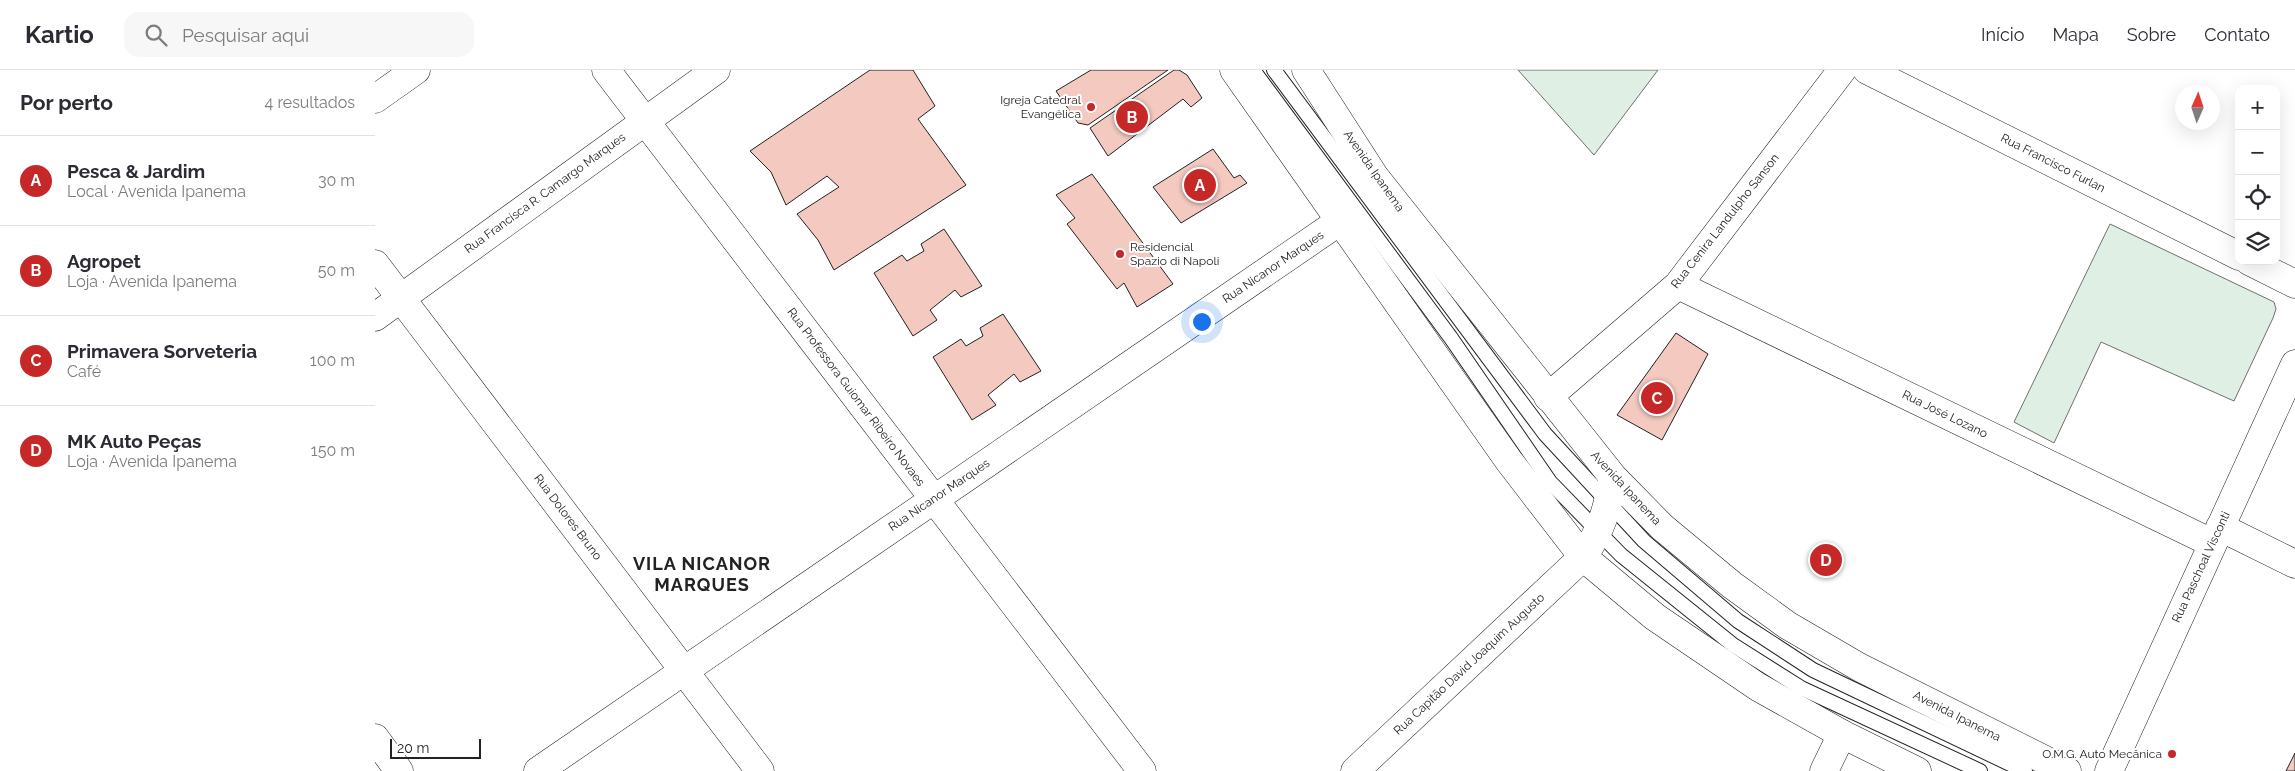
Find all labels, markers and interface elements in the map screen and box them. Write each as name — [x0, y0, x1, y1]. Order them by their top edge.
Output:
search box — [124, 12, 474, 57]
text: Kartio — [25, 20, 94, 49]
icon: search — [142, 21, 170, 49]
text: Pesquisar aqui — [182, 24, 309, 46]
text: Início — [1981, 24, 2024, 45]
text: Mapa — [2052, 24, 2099, 45]
text: Sobre — [2127, 24, 2176, 45]
text: Contato — [2204, 24, 2270, 45]
north arrow — [2175, 85, 2220, 130]
map controls — [2235, 85, 2280, 265]
button: + — [2235, 85, 2280, 130]
text: Por perto — [20, 90, 113, 115]
text: 4 resultados — [265, 93, 355, 112]
place label: Igreja Catedral Evangélica — [1000, 93, 1082, 121]
pin: B — [1116, 98, 1148, 136]
marker: Igreja Catedral Evangélica — [1085, 101, 1097, 113]
street label: Avenida Ipanema — [1341, 128, 1407, 214]
street label: Rua Francisca R. Camargo Marques — [462, 130, 628, 256]
button: − — [2235, 130, 2280, 175]
street label: Rua Francisco Furlan — [1998, 131, 2108, 195]
street label: Rua Cenira Landulpho Sanson — [1668, 151, 1782, 291]
text: Pesca & Jardim — [67, 160, 205, 182]
pin: A — [1184, 166, 1216, 204]
text: A — [31, 171, 41, 190]
text: 30 m — [318, 171, 355, 190]
button: locate — [2235, 175, 2280, 220]
text: Local · Avenida Ipanema — [67, 182, 246, 201]
button: layers — [2235, 220, 2280, 265]
street label: Rua Nicanor Marques — [1220, 228, 1326, 306]
place label: Residencial Spazio di Napoli — [1130, 240, 1219, 268]
marker: Residencial Spazio di Napoli — [1114, 248, 1126, 260]
text: Agropet — [67, 250, 141, 272]
text: B — [31, 261, 41, 280]
text: 50 m — [318, 261, 355, 280]
text: Loja · Avenida Ipanema — [67, 272, 237, 291]
street label: Rua Professora Guiomar Ribeiro Novaes — [784, 305, 928, 489]
your location — [1189, 309, 1215, 335]
text: Primavera Sorveteria — [67, 340, 257, 362]
text: C — [31, 351, 41, 370]
text: 100 m — [310, 351, 355, 370]
text: Café — [67, 362, 101, 381]
pin: C — [1641, 379, 1673, 417]
street label: Rua José Lozano — [1900, 387, 1990, 441]
text: MK Auto Peças — [67, 430, 201, 452]
text: D — [30, 441, 42, 460]
text: 150 m — [311, 441, 355, 460]
street label: Avenida Ipanema — [1588, 448, 1664, 528]
text: Loja · Avenida Ipanema — [67, 452, 237, 471]
street label: Rua Nicanor Marques — [886, 456, 992, 534]
street label: Rua Dolores Bruno — [531, 471, 605, 563]
street label: Rua Paschoal Visconti — [2169, 509, 2233, 625]
pin: D — [1810, 541, 1842, 579]
district label: VILA NICANOR MARQUES — [633, 553, 771, 595]
street label: Rua Capitão David Joaquim Augusto — [1391, 590, 1547, 738]
street label: Avenida Ipanema — [1911, 688, 2003, 744]
scale bar — [390, 736, 481, 759]
text: 20 m — [397, 740, 429, 756]
place label: O.M.G. Auto Mecânica — [2042, 747, 2162, 761]
marker: O.M.G. Auto Mecânica — [2166, 748, 2178, 760]

